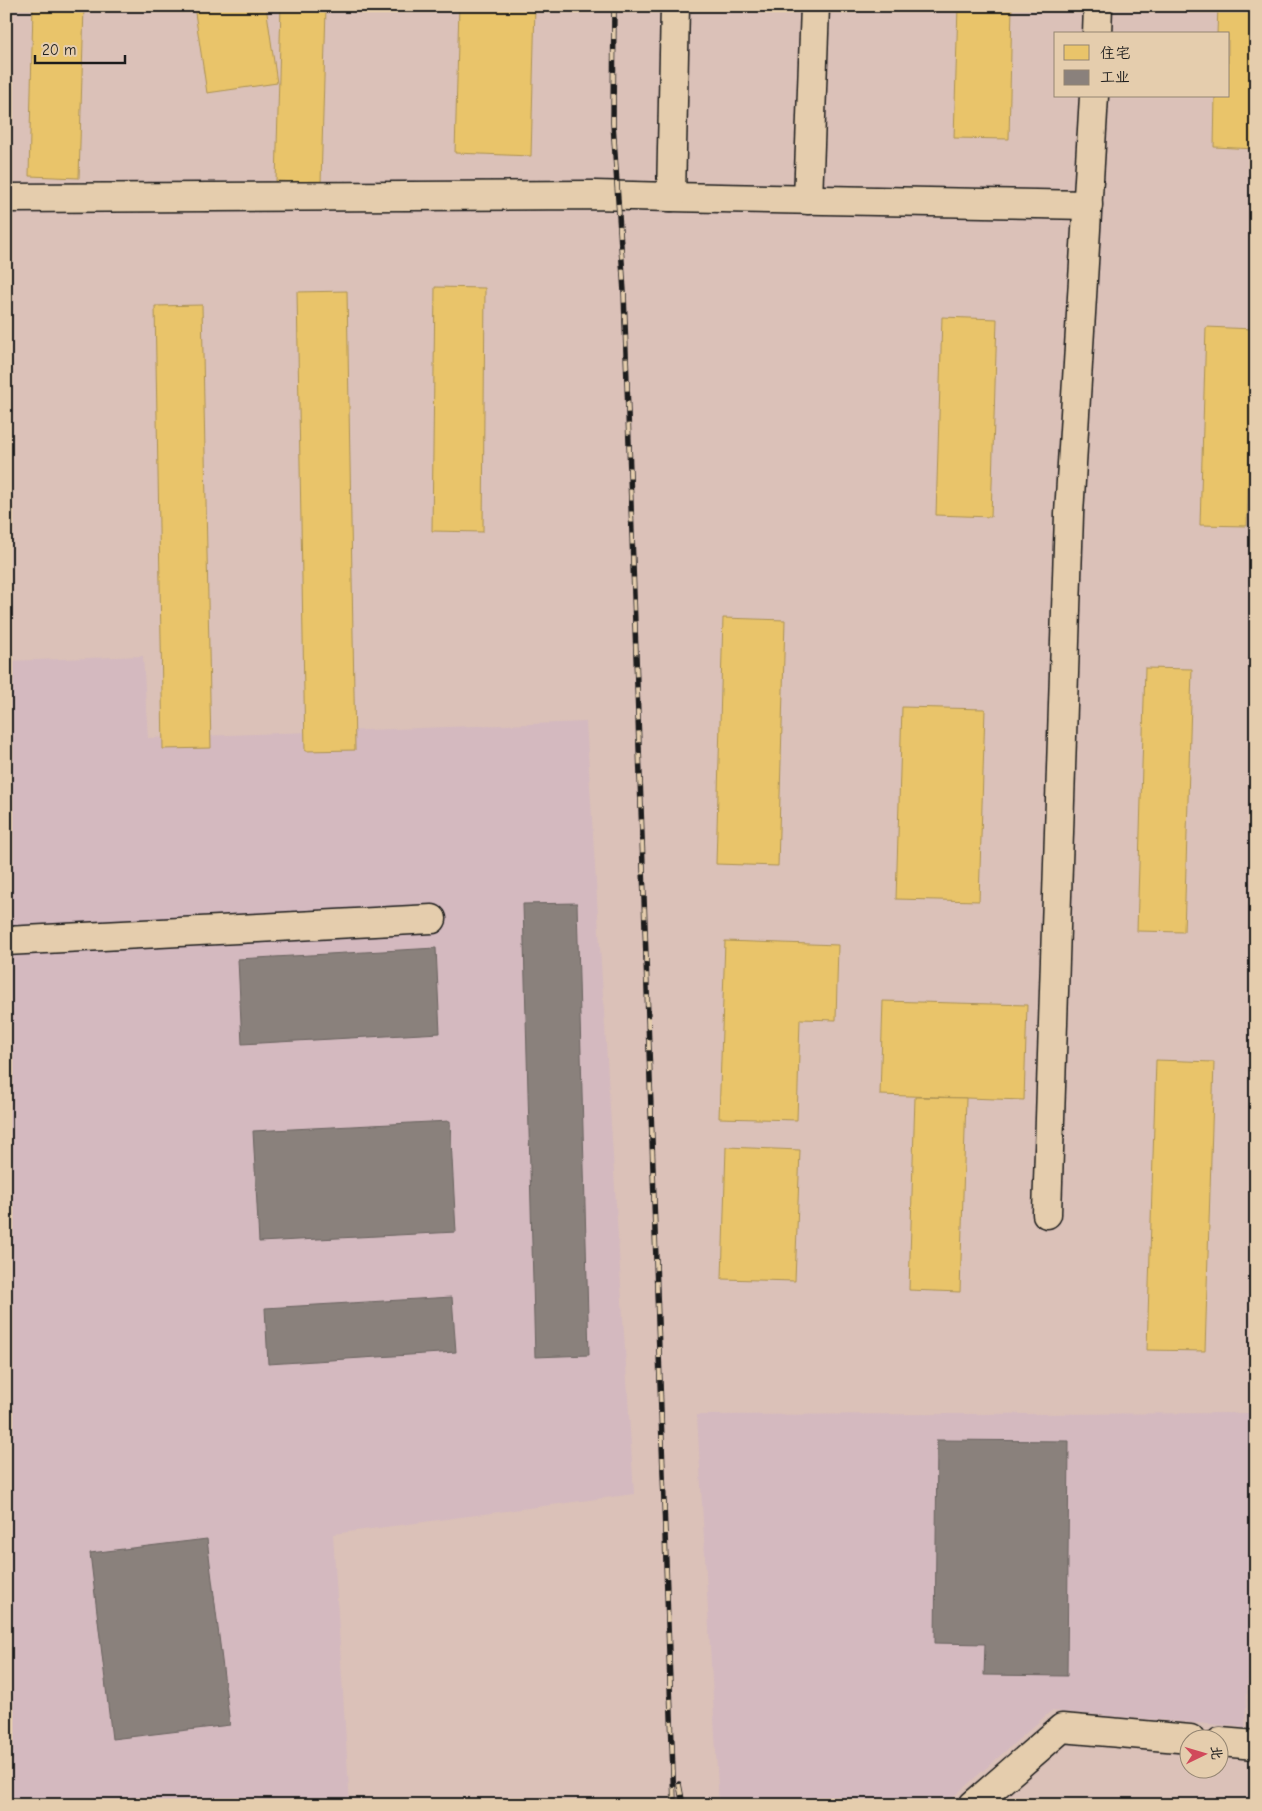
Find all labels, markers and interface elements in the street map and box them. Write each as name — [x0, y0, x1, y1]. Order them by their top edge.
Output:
scale bar — [35, 32, 125, 64]
legend — [1054, 32, 1230, 98]
text: 20 m — [42, 41, 76, 59]
text: 住宅 — [1100, 44, 1130, 62]
text: 工业 — [1100, 68, 1130, 86]
north arrow — [1180, 1728, 1230, 1778]
text: 北 — [1207, 1745, 1226, 1761]

